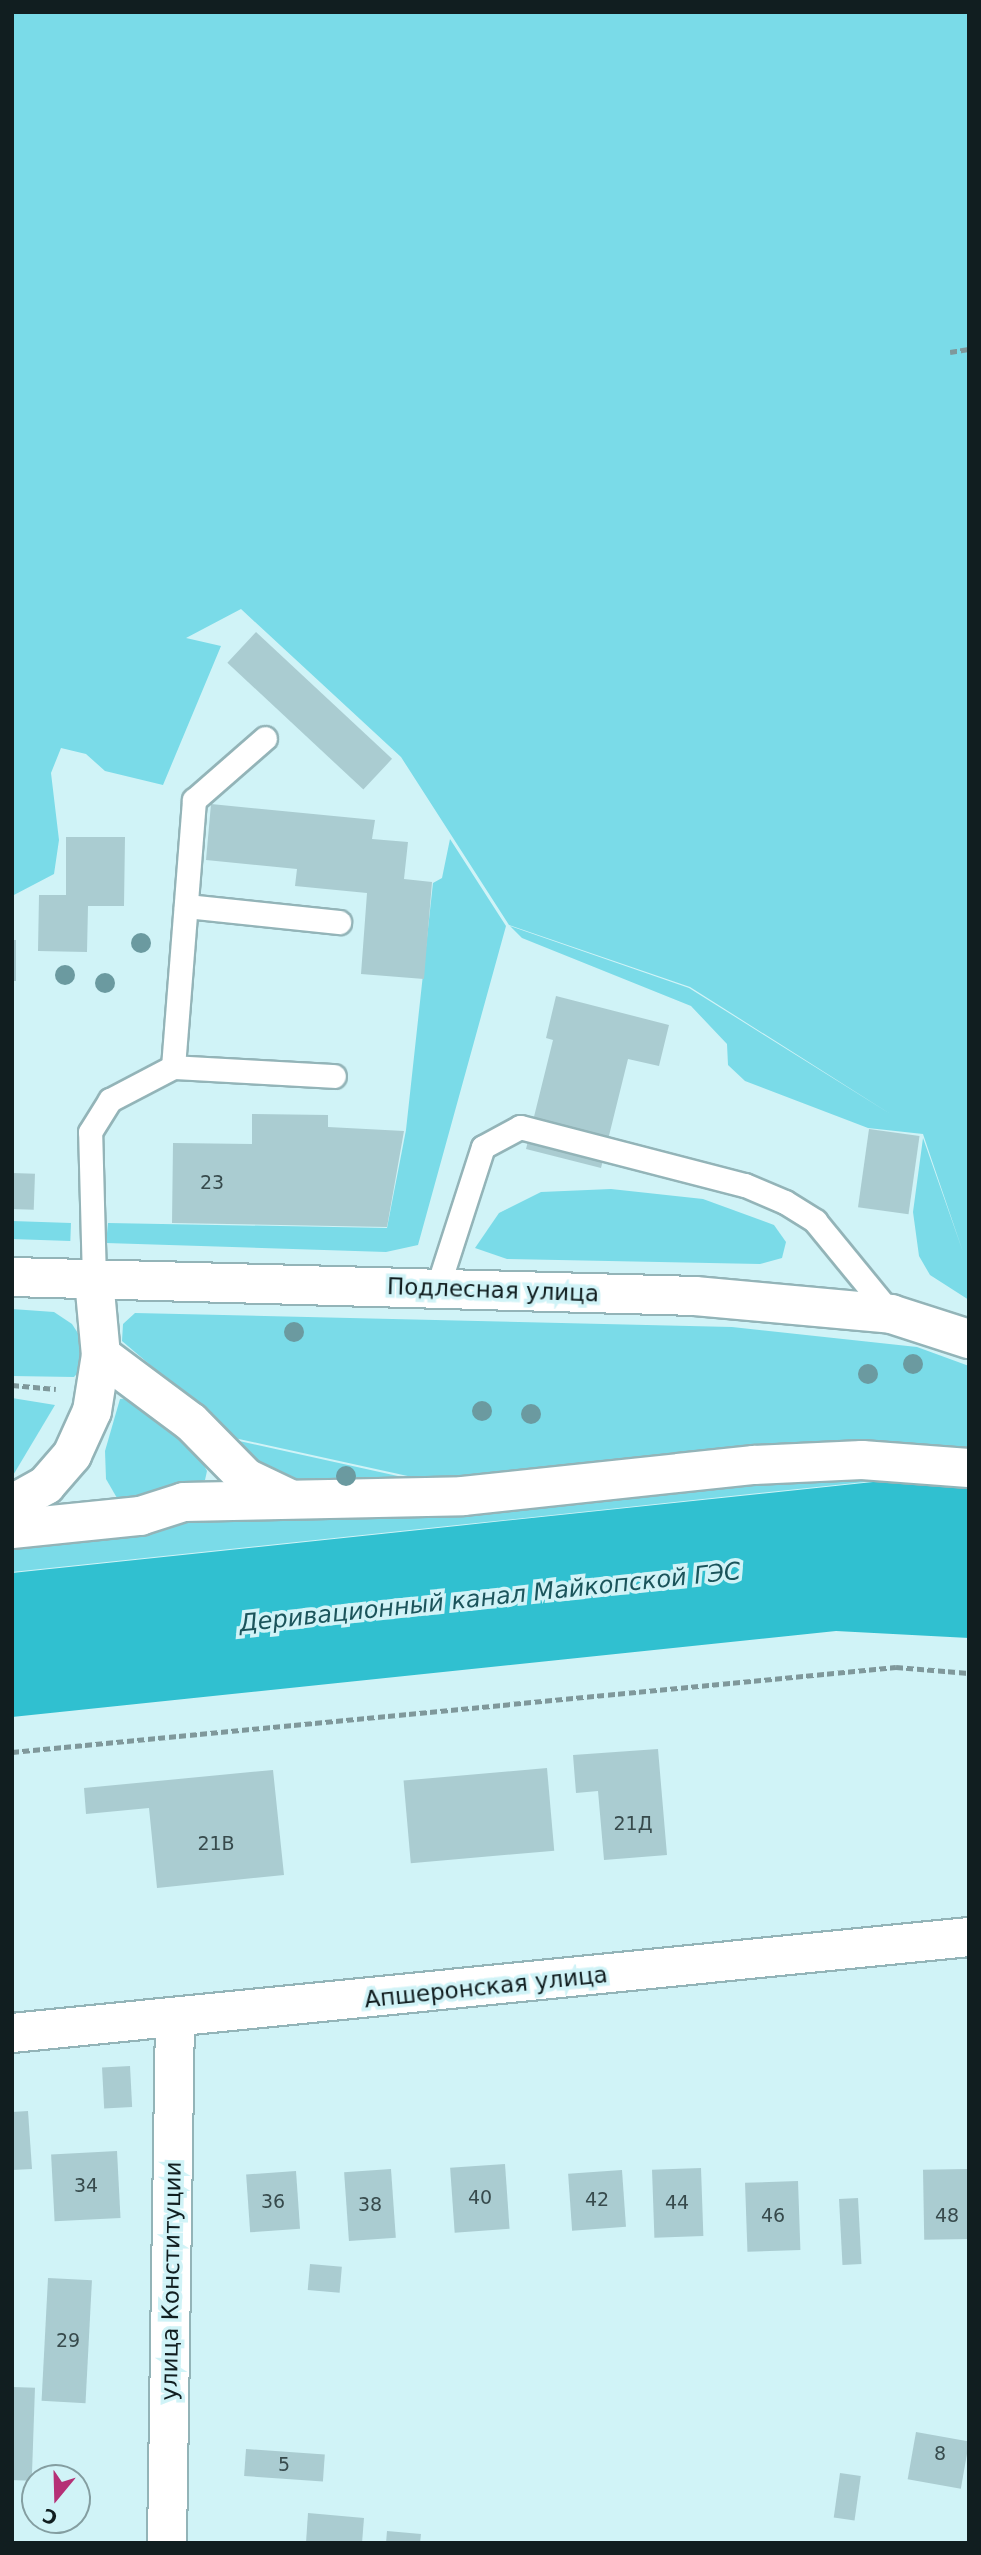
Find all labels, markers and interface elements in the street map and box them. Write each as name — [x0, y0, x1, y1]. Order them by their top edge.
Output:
house number: 23 — [200, 1172, 224, 1194]
street label: Подлесная улица — [387, 1273, 599, 1307]
water label: Деривационный канал Майкопской ГЭС — [238, 1557, 742, 1639]
house number: 21Д — [613, 1813, 653, 1835]
house number: 21В — [197, 1833, 235, 1855]
street label: Апшеронская улица — [363, 1960, 609, 2014]
street label: улица Конституции — [155, 2161, 187, 2401]
house number: 34 — [74, 2175, 98, 2197]
house number: 40 — [468, 2187, 492, 2209]
house number: 42 — [585, 2189, 609, 2211]
house number: 36 — [261, 2191, 285, 2213]
house number: 44 — [665, 2192, 689, 2214]
house number: 38 — [358, 2194, 382, 2216]
house number: 46 — [761, 2205, 785, 2227]
house number: 48 — [935, 2205, 959, 2227]
house number: 29 — [56, 2330, 80, 2352]
house number: 8 — [934, 2443, 946, 2465]
house number: 5 — [278, 2454, 290, 2476]
north arrow — [21, 2464, 91, 2534]
text: С — [40, 2504, 60, 2530]

